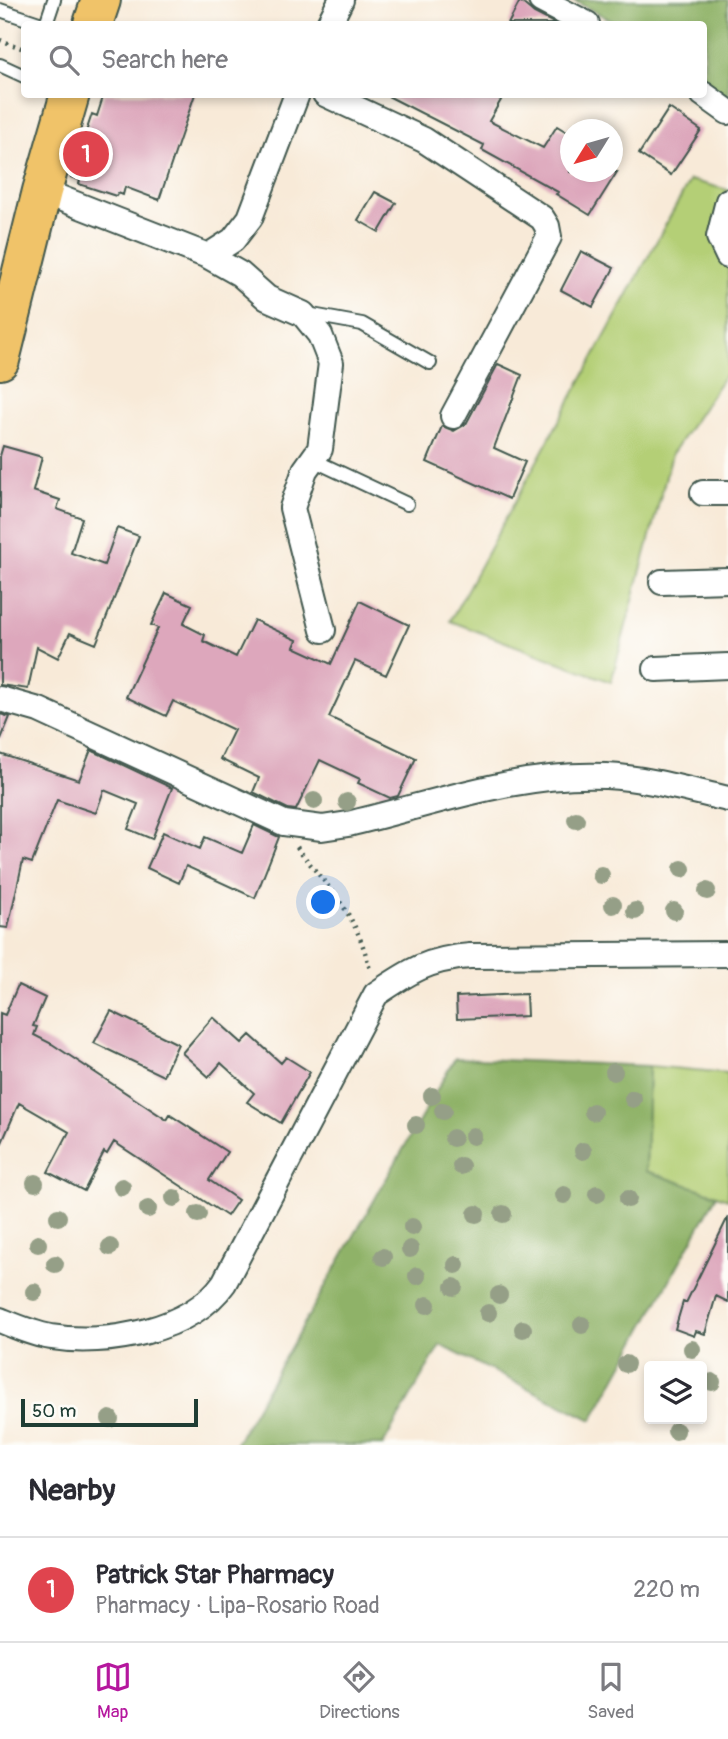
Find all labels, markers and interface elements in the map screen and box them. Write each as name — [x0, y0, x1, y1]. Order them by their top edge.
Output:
search box — [21, 21, 707, 98]
icon: search — [45, 41, 83, 79]
text: Search here — [101, 44, 228, 76]
north arrow — [560, 119, 623, 182]
pin: 1 — [63, 128, 109, 180]
your location — [306, 885, 340, 919]
map controls — [644, 1361, 707, 1424]
button: layers — [644, 1361, 707, 1424]
scale bar — [21, 1396, 198, 1428]
text: 50 m — [32, 1399, 76, 1423]
text: Nearby — [28, 1472, 115, 1509]
text: Patrick Star Pharmacy — [95, 1559, 334, 1591]
text: 1 — [47, 1575, 56, 1604]
text: 220 m — [633, 1575, 700, 1604]
text: Pharmacy · Lipa-Rosario Road — [95, 1591, 380, 1620]
tab: Map — [94, 1658, 132, 1724]
tab: Directions — [319, 1658, 400, 1724]
tab: Saved — [587, 1658, 634, 1724]

